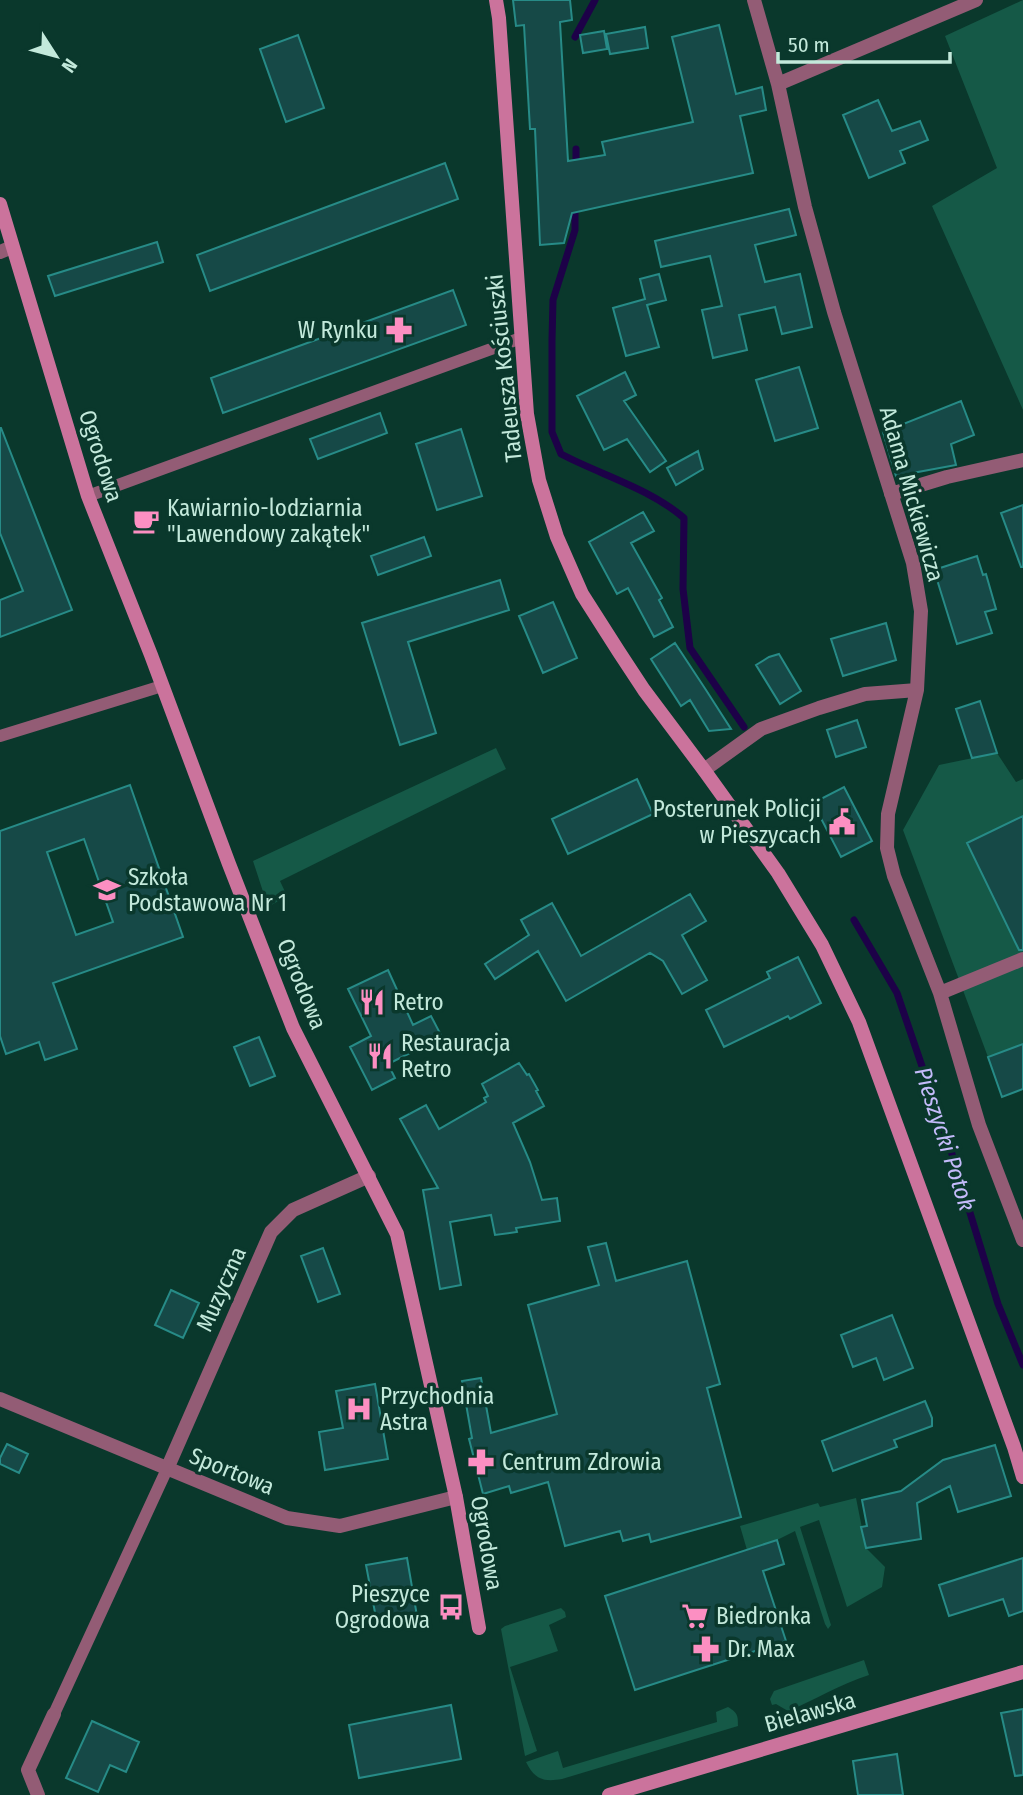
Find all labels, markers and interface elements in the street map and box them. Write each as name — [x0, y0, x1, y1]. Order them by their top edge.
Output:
north arrow — [21, 21, 91, 91]
scale bar — [778, 21, 950, 65]
text: 50 m — [788, 32, 830, 58]
text: N — [57, 54, 82, 77]
street label: Tadeusza Kościuszki — [480, 273, 528, 463]
pharmacy icon: W Rynku — [384, 315, 414, 345]
place label: W Rynku — [298, 316, 378, 344]
street label: Adama Mickiewicza — [874, 403, 950, 585]
street label: Ogrodowa — [73, 406, 129, 506]
place label: Kawiarnio-lodziarnia "Lawendowy zakątek" — [167, 494, 370, 548]
cafe icon: Kawiarnio-lodziarnia "Lawendowy zakątek" — [131, 506, 161, 536]
place label: Posterunek Policji w Pieszycach — [653, 795, 821, 849]
public building icon: Posterunek Policji w Pieszycach — [827, 807, 857, 837]
place label: Szkoła Podstawowa Nr 1 — [128, 863, 287, 917]
school or university icon: Szkoła Podstawowa Nr 1 — [92, 875, 122, 905]
street label: Ogrodowa — [271, 935, 333, 1033]
restaurant icon: Retro — [357, 987, 387, 1017]
place label: Retro — [393, 988, 444, 1016]
place label: Restauracja Retro — [401, 1029, 511, 1083]
restaurant icon: Restauracja Retro — [365, 1041, 395, 1071]
water label: Pieszycki Potok — [909, 1064, 981, 1215]
street label: Muzyczna — [190, 1242, 252, 1336]
place label: Przychodnia Astra — [380, 1382, 494, 1436]
hospital icon: Przychodnia Astra — [344, 1394, 374, 1424]
street label: Sportowa — [185, 1441, 279, 1501]
pharmacy icon: Centrum Zdrowia — [466, 1447, 496, 1477]
place label: Centrum Zdrowia — [502, 1448, 662, 1476]
street label: Ogrodowa — [465, 1494, 509, 1592]
place label: Pieszyce Ogrodowa — [335, 1580, 430, 1634]
bus stop icon: Pieszyce Ogrodowa — [436, 1592, 466, 1622]
supermarket icon: Biedronka — [680, 1601, 710, 1631]
place label: Biedronka — [716, 1602, 811, 1630]
pharmacy icon: Dr. Max — [691, 1634, 721, 1664]
place label: Dr. Max — [727, 1635, 795, 1663]
street label: Bielawska — [761, 1686, 859, 1738]

